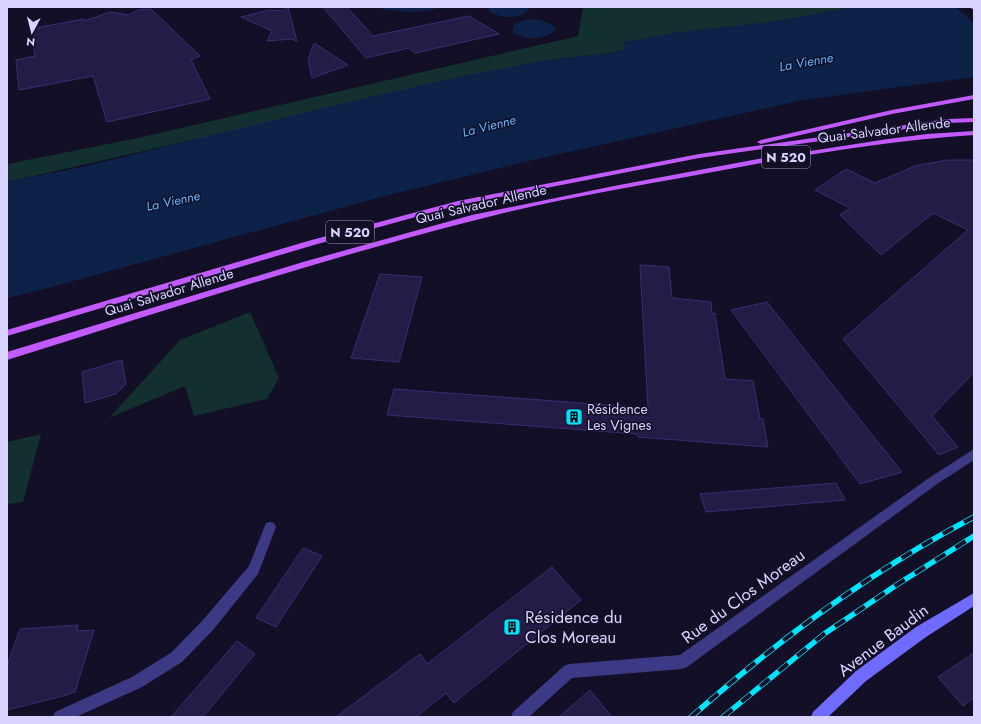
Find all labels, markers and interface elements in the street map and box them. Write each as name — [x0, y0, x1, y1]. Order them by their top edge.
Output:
north arrow — [12, 12, 52, 52]
text: N — [25, 33, 36, 50]
water label: La Vienne — [777, 48, 835, 76]
water label: La Vienne — [460, 110, 518, 142]
street label: Quai Salvador Allende — [816, 112, 952, 148]
road number: N 520 — [762, 146, 810, 168]
street label: Quai Salvador Allende — [414, 179, 548, 229]
water label: La Vienne — [144, 186, 202, 216]
road number: N 520 — [326, 221, 374, 243]
street label: Quai Salvador Allende — [102, 263, 236, 321]
place label: Résidence Les Vignes — [587, 399, 652, 435]
building icon: Résidence Les Vignes — [564, 407, 584, 427]
street label: Rue du Clos Moreau — [676, 543, 810, 649]
street label: Avenue Baudin — [833, 598, 933, 682]
place label: Résidence du Clos Moreau — [525, 605, 623, 649]
building icon: Résidence du Clos Moreau — [502, 617, 522, 637]

